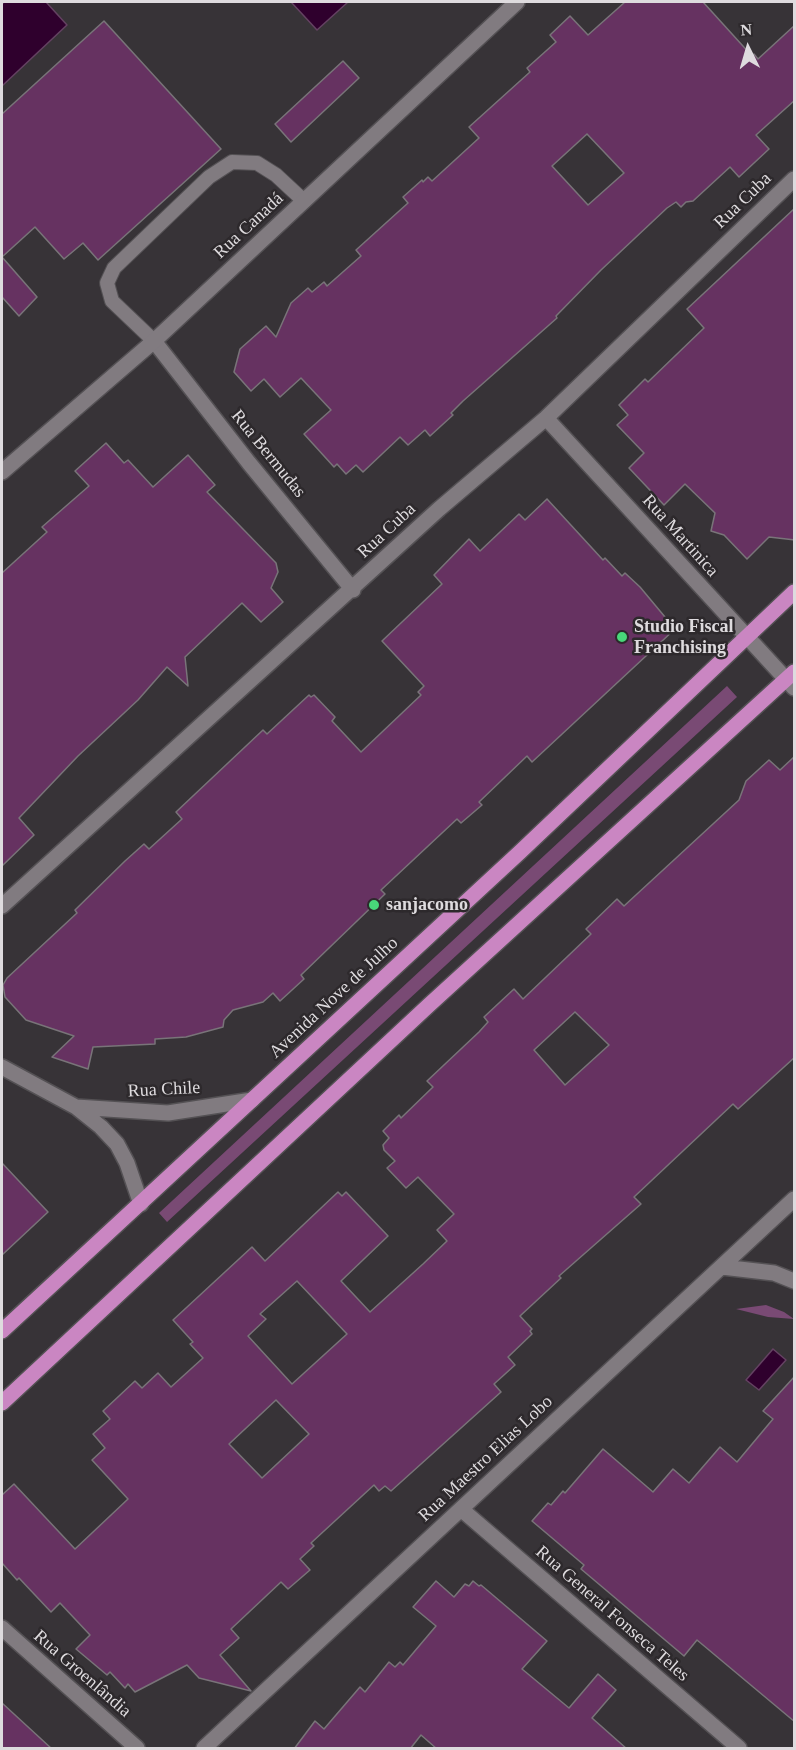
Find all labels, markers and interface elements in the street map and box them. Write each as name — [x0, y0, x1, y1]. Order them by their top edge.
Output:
north arrow — [718, 18, 778, 78]
text: N — [740, 21, 753, 39]
street label: Rua Cuba — [710, 168, 776, 234]
street label: Rua Canadá — [210, 188, 288, 264]
street label: Rua Bermudas — [226, 406, 310, 502]
street label: Rua Martinica — [637, 490, 723, 582]
street label: Rua Cuba — [353, 499, 421, 563]
place label: Studio Fiscal Franchising — [634, 616, 734, 658]
marker: Studio Fiscal Franchising — [615, 630, 629, 644]
place label: sanjacomo — [386, 894, 468, 916]
marker: sanjacomo — [367, 898, 381, 912]
street label: Avenida Nove de Julho — [265, 933, 403, 1063]
street label: Rua Chile — [127, 1077, 201, 1103]
street label: Rua Maestro Elias Lobo — [414, 1391, 558, 1527]
street label: Rua General Fonseca Teles — [531, 1542, 693, 1686]
street label: Rua Groenlândia — [29, 1626, 135, 1722]

